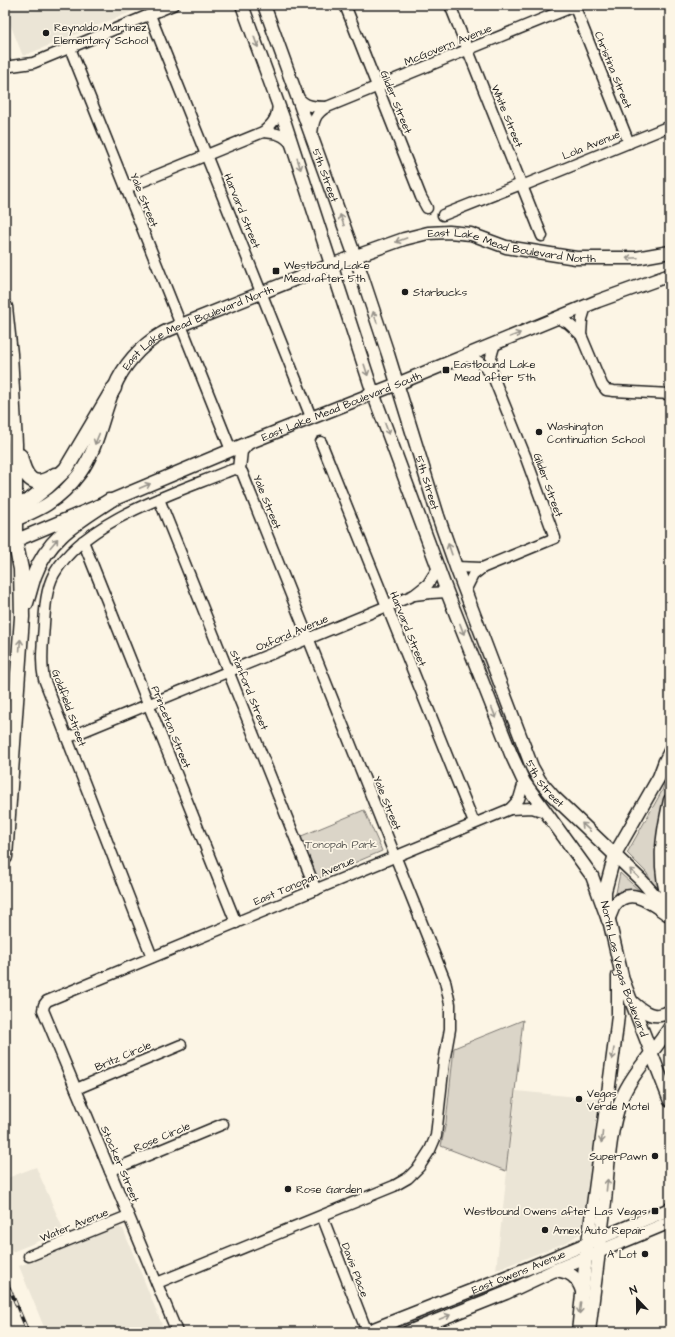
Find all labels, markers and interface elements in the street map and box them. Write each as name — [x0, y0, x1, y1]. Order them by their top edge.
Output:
place label: Reynaldo Martinez Elementary School — [54, 20, 149, 49]
street label: McGovern Avenue — [402, 21, 494, 69]
marker: Reynaldo Martinez Elementary School — [41, 28, 51, 38]
street label: Christina Street — [591, 29, 636, 111]
one-way arrow — [252, 35, 260, 47]
street label: Glider Street — [376, 68, 416, 136]
street label: White Street — [488, 82, 527, 150]
street label: Lola Avenue — [560, 127, 622, 163]
street label: 5th Street — [309, 146, 342, 205]
one-way arrow — [295, 158, 303, 170]
street label: Yale Street — [126, 171, 162, 230]
street label: Harvard Street — [220, 171, 264, 251]
one-way arrow — [337, 215, 345, 227]
street label: East Lake Mead Boulevard North — [427, 224, 596, 266]
one-way arrow — [395, 237, 407, 245]
one-way arrow — [626, 255, 639, 262]
place label: Westbound Lake Mead after 5th — [284, 258, 370, 286]
marker: Westbound Lake Mead after 5th — [271, 266, 281, 276]
street label: East Lake Mead Boulevard North — [118, 281, 276, 373]
place label: Starbucks — [413, 285, 468, 300]
marker: Starbucks — [400, 287, 410, 297]
one-way arrow — [371, 311, 379, 323]
one-way arrow — [509, 330, 521, 338]
place label: Eastbound Lake Mead after 5th — [454, 357, 536, 385]
one-way arrow — [362, 364, 370, 376]
marker: Eastbound Lake Mead after 5th — [441, 365, 451, 375]
street label: East Lake Mead Boulevard South — [259, 367, 424, 444]
place label: Washington Continuation School — [547, 419, 645, 447]
one-way arrow — [383, 423, 391, 435]
marker: Washington Continuation School — [534, 427, 544, 437]
one-way arrow — [93, 432, 101, 444]
street label: Glider Street — [529, 451, 567, 520]
street label: 5th Street — [412, 454, 443, 512]
street label: Yale Street — [249, 473, 285, 532]
one-way arrow — [139, 482, 151, 489]
one-way arrow — [49, 538, 58, 548]
one-way arrow — [445, 543, 453, 555]
street label: Harvard Street — [386, 589, 430, 669]
street label: Oxford Avenue — [254, 611, 330, 655]
one-way arrow — [458, 622, 466, 634]
one-way arrow — [17, 639, 24, 652]
street label: Stanford Street — [226, 648, 272, 733]
street label: Goldfield Street — [48, 667, 90, 749]
street label: Princeton Street — [148, 684, 195, 771]
one-way arrow — [491, 706, 499, 718]
street label: 5th Street — [522, 758, 568, 811]
street label: Yale Street — [369, 774, 405, 833]
one-way arrow — [581, 823, 591, 832]
park label: Tonopah Park — [305, 837, 377, 852]
street label: East Tonopah Avenue — [251, 853, 357, 909]
one-way arrow — [629, 868, 639, 878]
street label: North Las Vegas Boulevard — [597, 900, 652, 1039]
street label: Britz Circle — [92, 1037, 154, 1075]
one-way arrow — [609, 1047, 617, 1060]
place label: Vegas Verde Motel — [587, 1086, 650, 1114]
marker: Vegas Verde Motel — [574, 1094, 584, 1104]
street label: Rose Circle — [131, 1118, 193, 1156]
street label: Stocker Street — [97, 1123, 143, 1205]
one-way arrow — [598, 1130, 606, 1143]
place label: SuperPawn — [589, 1149, 647, 1164]
marker: SuperPawn — [650, 1151, 660, 1161]
one-way arrow — [603, 1179, 610, 1192]
place label: Rose Garden — [296, 1182, 363, 1197]
marker: Rose Garden — [283, 1184, 293, 1194]
street label: Water Avenue — [38, 1204, 110, 1246]
place label: Westbound Owens after Las Vegas — [464, 1204, 647, 1220]
marker: Westbound Owens after Las Vegas — [650, 1206, 660, 1216]
place label: Amex Auto Repair — [553, 1223, 645, 1238]
marker: Amex Auto Repair — [540, 1225, 550, 1235]
street label: Davis Place — [338, 1241, 372, 1299]
street label: East Owens Avenue — [469, 1246, 568, 1297]
place label: A Lot — [607, 1247, 638, 1262]
marker: A Lot — [640, 1249, 650, 1259]
north arrow — [617, 1279, 657, 1319]
text: N — [627, 1282, 640, 1298]
one-way arrow — [577, 1302, 584, 1315]
one-way arrow — [438, 1313, 450, 1321]

